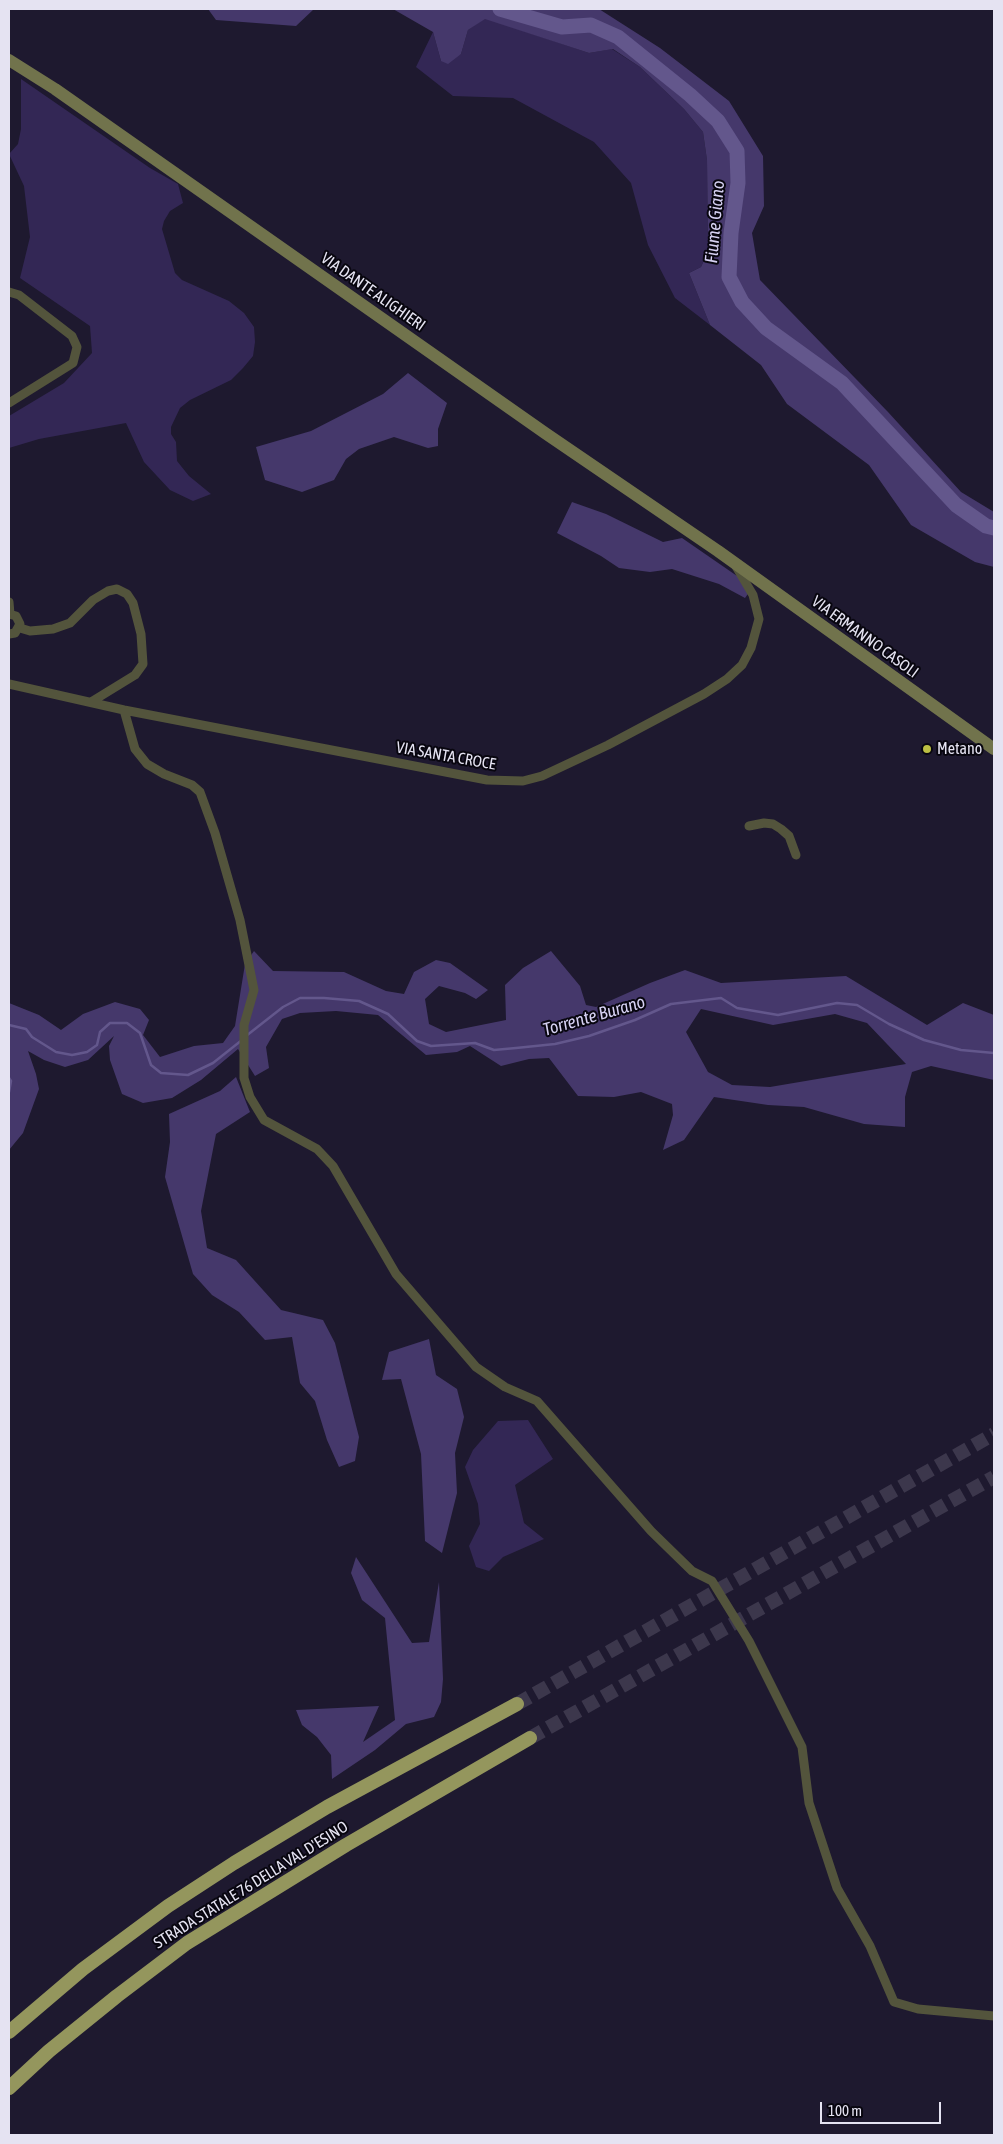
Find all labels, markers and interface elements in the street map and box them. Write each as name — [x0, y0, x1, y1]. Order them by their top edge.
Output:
water label: Fiume Giano — [701, 180, 729, 264]
street label: VIA DANTE ALIGHIERI — [317, 249, 429, 335]
street label: VIA ERMANNO CASOLI — [808, 592, 922, 682]
street label: VIA SANTA CROCE — [395, 738, 497, 774]
place label: Metano — [937, 739, 982, 759]
marker: Metano — [921, 743, 933, 755]
water label: Torrente Burano — [540, 991, 648, 1041]
street label: STRADA STATALE 76 DELLA VAL D'ESINO — [150, 1817, 352, 1953]
scale bar — [823, 2092, 944, 2124]
text: 100 m — [828, 2102, 862, 2119]

